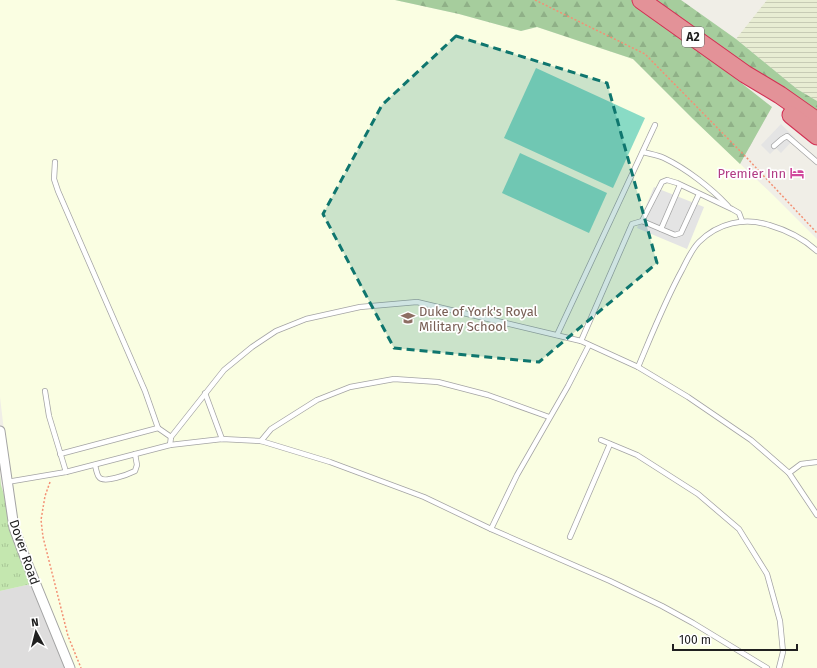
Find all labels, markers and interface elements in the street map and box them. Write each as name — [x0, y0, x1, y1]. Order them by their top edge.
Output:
road number: A2 — [682, 27, 704, 47]
hotel icon: Premier Inn — [789, 165, 805, 181]
place label: Premier Inn — [718, 166, 786, 181]
place label: Duke of York's Royal Military School — [419, 304, 538, 334]
school or university icon: Duke of York's Royal Military School — [400, 310, 416, 326]
street label: Dover Road — [6, 518, 43, 587]
north arrow — [16, 612, 56, 652]
text: N — [30, 616, 39, 629]
scale bar — [673, 626, 797, 652]
text: 100 m — [679, 633, 711, 647]

